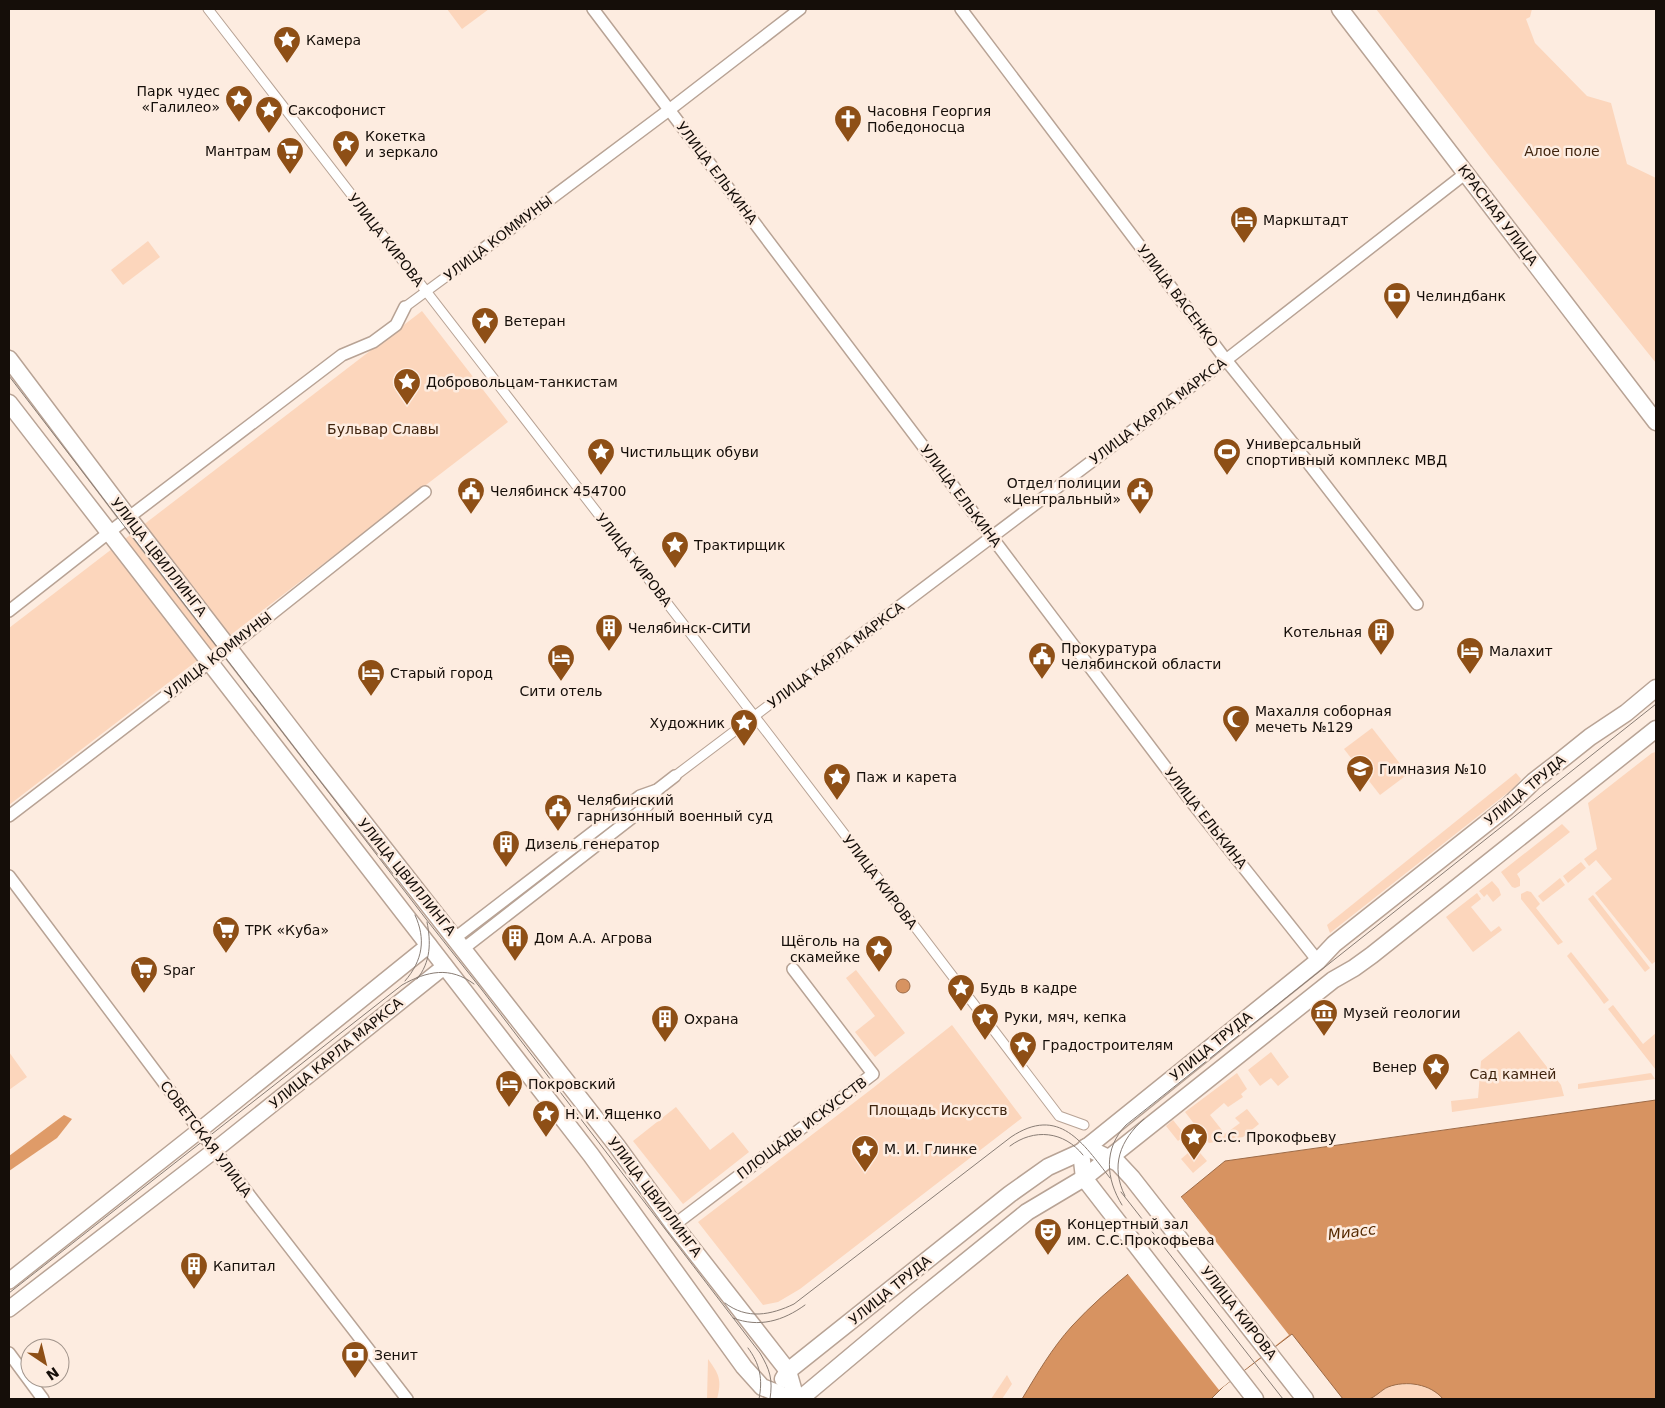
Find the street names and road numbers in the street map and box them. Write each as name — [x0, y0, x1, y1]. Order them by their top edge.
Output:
street label: УЛИЦА ЕЛЬКИНА — [673, 119, 761, 228]
street label: КРАСНАЯ УЛИЦА — [1455, 161, 1541, 269]
street label: УЛИЦА КИРОВА — [345, 190, 427, 290]
street label: УЛИЦА КОММУНЫ — [441, 192, 555, 284]
street label: УЛИЦА ВАСЕНКО — [1134, 242, 1222, 350]
street label: УЛИЦА КАРЛА МАРКСА — [1087, 354, 1230, 467]
street label: УЛИЦА ЕЛЬКИНА — [917, 442, 1005, 551]
street label: УЛИЦА ЦВИЛЛИНГА — [108, 495, 210, 620]
street label: УЛИЦА КИРОВА — [593, 510, 675, 610]
street label: УЛИЦА КАРЛА МАРКСА — [765, 598, 908, 711]
street label: УЛИЦА КОММУНЫ — [161, 608, 275, 702]
street label: УЛИЦА ТРУДА — [1481, 751, 1569, 828]
street label: УЛИЦА ЕЛЬКИНА — [1162, 764, 1251, 872]
street label: УЛИЦА ЦВИЛЛИНГА — [355, 815, 459, 939]
street label: УЛИЦА КИРОВА — [839, 832, 921, 932]
street label: УЛИЦА КАРЛА МАРКСА — [266, 994, 406, 1112]
street label: УЛИЦА ТРУДА — [1167, 1008, 1255, 1084]
street label: ПЛОЩАДЬ ИСКУССТВ — [734, 1074, 870, 1182]
street label: СОВЕТСКАЯ УЛИЦА — [157, 1078, 255, 1201]
street label: УЛИЦА ЦВИЛЛИНГА — [605, 1134, 705, 1260]
street label: УЛИЦА ТРУДА — [846, 1252, 934, 1328]
street label: УЛИЦА КИРОВА — [1198, 1263, 1280, 1363]

